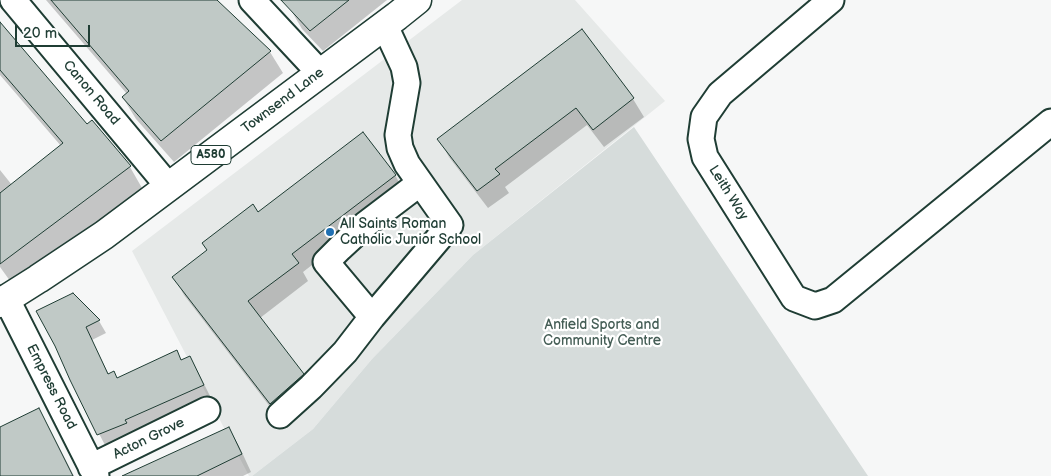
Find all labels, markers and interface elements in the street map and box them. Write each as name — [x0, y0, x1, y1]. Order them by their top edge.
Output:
scale bar — [18, 15, 92, 47]
text: 20 m — [23, 24, 57, 43]
street label: Canon Road — [59, 57, 123, 129]
street label: Townsend Lane — [238, 65, 328, 137]
road number: A580 — [191, 146, 231, 164]
street label: Leith Way — [705, 163, 751, 223]
place label: All Saints Roman Catholic Junior School — [340, 216, 481, 248]
marker: All Saints Roman Catholic Junior School — [324, 226, 336, 238]
park label: Anfield Sports and Community Centre — [543, 317, 661, 350]
street label: Empress Road — [22, 342, 80, 432]
street label: Acton Grove — [111, 415, 187, 463]

